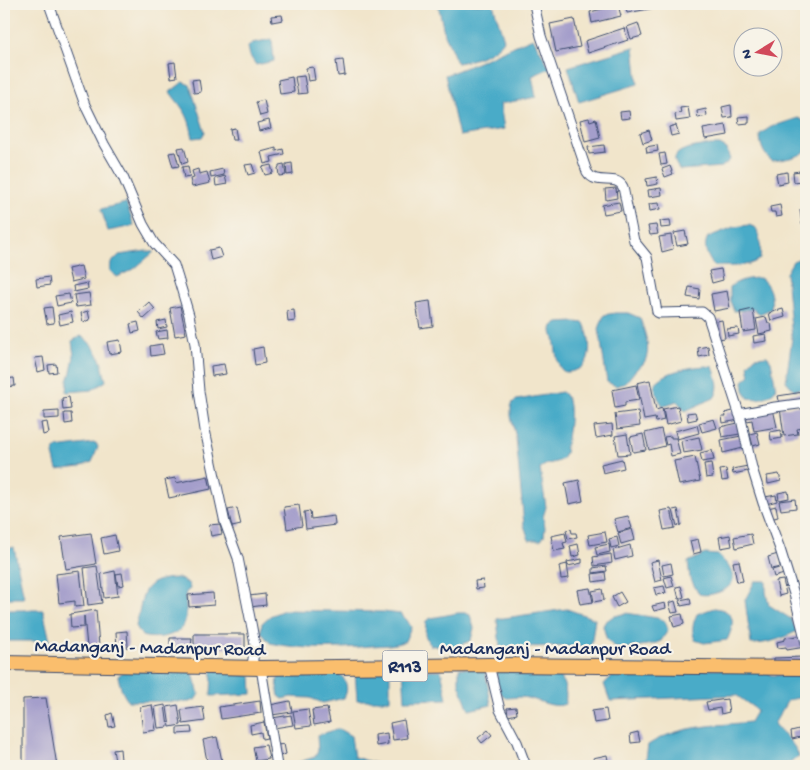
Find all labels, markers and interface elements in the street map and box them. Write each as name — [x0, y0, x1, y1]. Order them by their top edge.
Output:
north arrow — [732, 28, 782, 78]
text: N — [738, 48, 757, 60]
street label: Madanganj - Madanpur Road — [34, 636, 267, 663]
street label: Madanganj - Madanpur Road — [440, 639, 672, 662]
road number: R113 — [382, 650, 428, 681]

